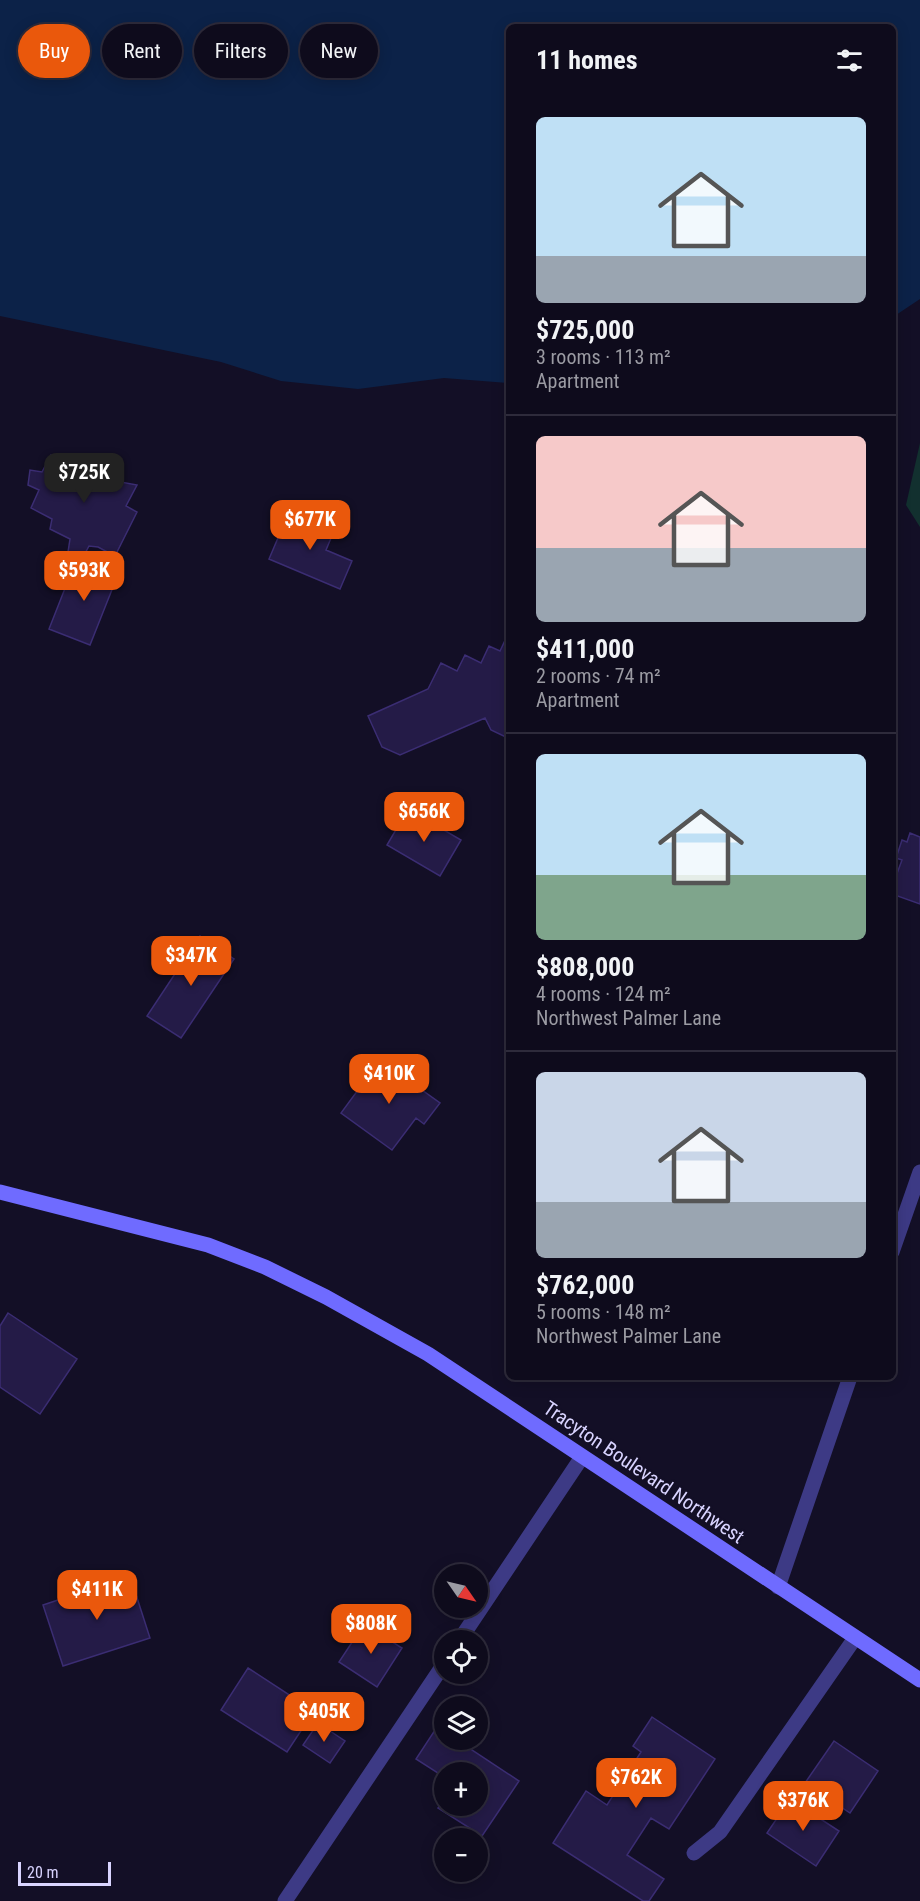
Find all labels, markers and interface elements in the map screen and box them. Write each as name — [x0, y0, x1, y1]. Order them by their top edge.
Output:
chip: Buy — [18, 24, 90, 78]
chip: Rent — [102, 24, 182, 78]
chip: Filters — [194, 24, 288, 78]
chip: New — [300, 24, 378, 78]
icon: filters — [833, 44, 866, 77]
text: 11 homes — [536, 45, 638, 75]
icon: home — [647, 156, 755, 264]
text: $725,000 — [536, 315, 634, 345]
text: 3 rooms · 113 m² — [536, 345, 671, 369]
text: Apartment — [536, 369, 620, 393]
pin: $725K — [42, 453, 126, 504]
text: $725K — [58, 460, 110, 484]
icon: home — [647, 475, 755, 583]
pin: $677K — [268, 500, 352, 551]
text: $677K — [284, 507, 336, 531]
pin: $593K — [42, 551, 126, 602]
text: $593K — [58, 558, 110, 582]
text: $411,000 — [536, 634, 634, 664]
text: 2 rooms · 74 m² — [536, 664, 661, 688]
text: Apartment — [536, 688, 620, 712]
pin: $656K — [382, 792, 466, 843]
icon: home — [647, 793, 755, 901]
text: $656K — [398, 799, 450, 823]
pin: $347K — [149, 936, 233, 987]
text: $347K — [165, 943, 217, 967]
text: $808,000 — [536, 952, 634, 982]
text: 4 rooms · 124 m² — [536, 982, 671, 1006]
text: Northwest Palmer Lane — [536, 1006, 721, 1030]
pin: $410K — [347, 1054, 431, 1105]
text: $410K — [363, 1061, 415, 1085]
icon: home — [647, 1111, 755, 1219]
text: $762,000 — [536, 1270, 634, 1300]
text: 5 rooms · 148 m² — [536, 1300, 671, 1324]
text: Northwest Palmer Lane — [536, 1324, 721, 1348]
street label: Tracyton Boulevard Northwest — [539, 1396, 749, 1548]
north arrow — [434, 1564, 488, 1618]
map controls — [434, 1564, 488, 1882]
pin: $411K — [55, 1570, 139, 1621]
text: $411K — [71, 1577, 123, 1601]
pin: $808K — [329, 1604, 413, 1655]
text: $808K — [345, 1611, 397, 1635]
button: locate — [434, 1630, 488, 1684]
pin: $405K — [282, 1692, 366, 1743]
button: layers — [434, 1696, 488, 1750]
text: $405K — [298, 1699, 350, 1723]
pin: $762K — [594, 1758, 678, 1809]
button: + — [434, 1762, 488, 1816]
text: $762K — [610, 1765, 662, 1789]
pin: $376K — [761, 1781, 845, 1832]
text: $376K — [777, 1788, 829, 1812]
button: − — [434, 1828, 488, 1882]
scale bar — [18, 1859, 111, 1886]
text: 20 m — [27, 1863, 59, 1882]

